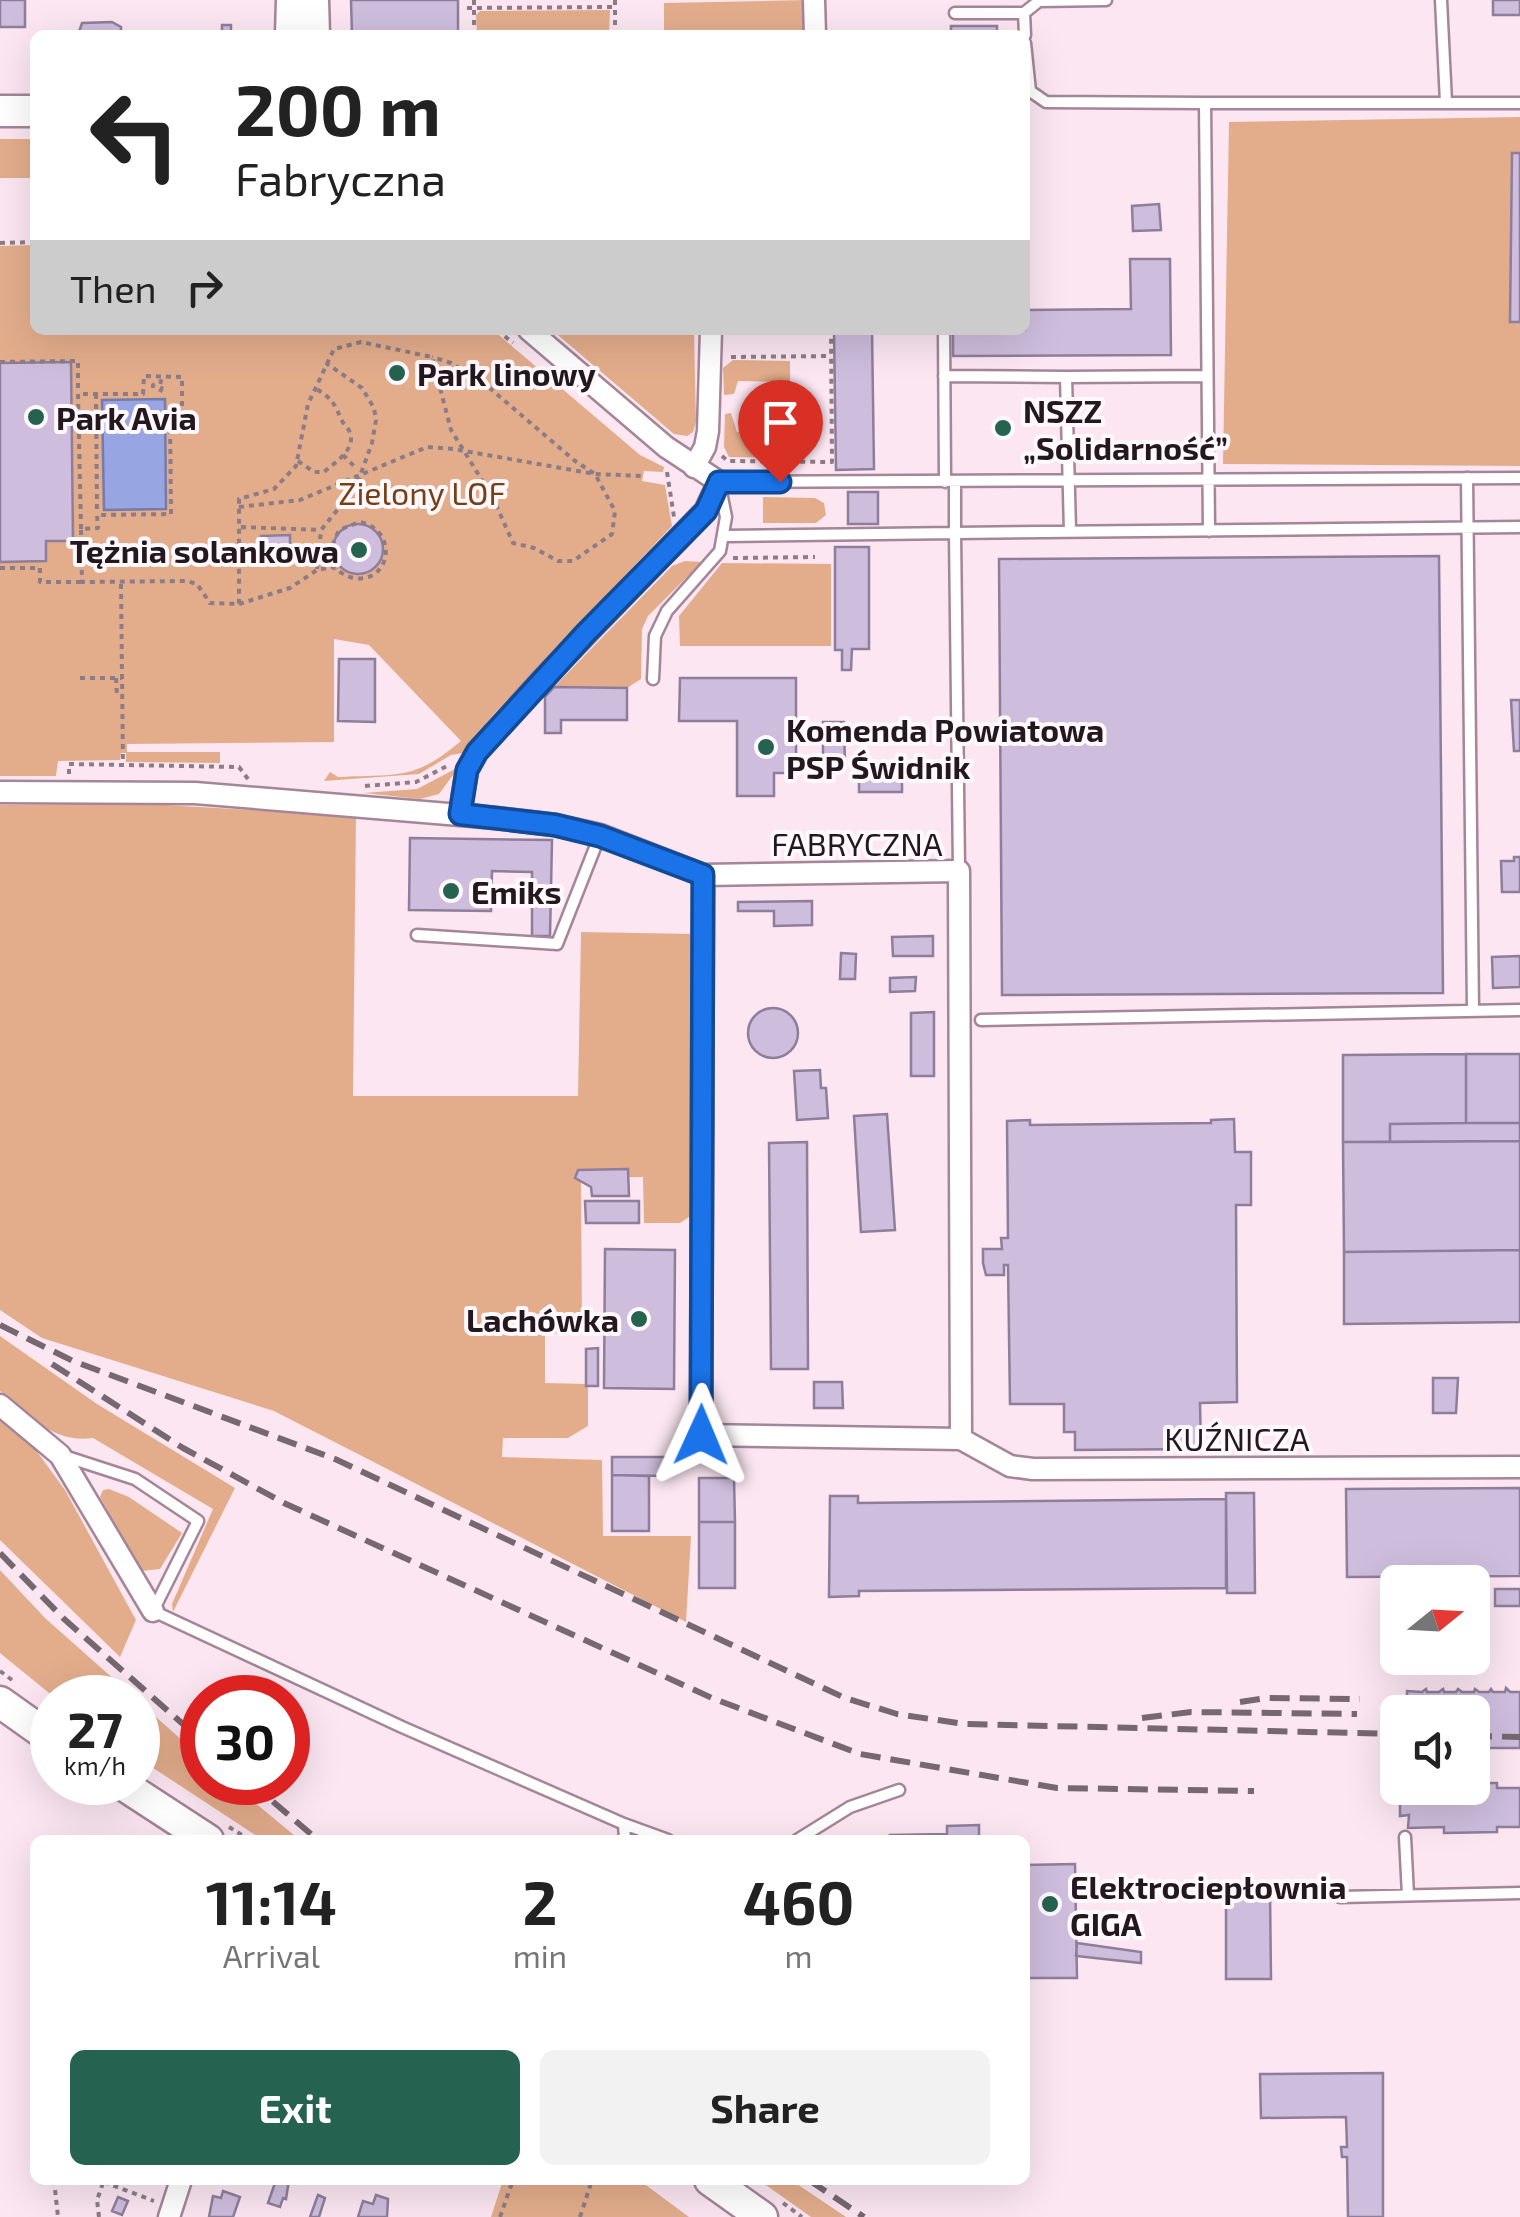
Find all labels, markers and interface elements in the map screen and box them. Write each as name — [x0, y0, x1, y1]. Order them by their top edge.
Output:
text: 200 m — [235, 66, 441, 150]
icon: left — [70, 70, 200, 200]
text: Fabryczna — [235, 151, 446, 205]
icon: right — [177, 260, 232, 315]
text: Then — [70, 265, 157, 311]
place label: Park linowy — [417, 354, 596, 393]
marker: Park linowy — [386, 362, 408, 384]
pin — [738, 380, 823, 483]
place label: NSZZ „Solidarność” — [1023, 391, 1228, 466]
icon: arrive — [753, 395, 808, 450]
place label: Park Avia — [56, 398, 197, 436]
marker: Park Avia — [25, 406, 47, 428]
marker: NSZZ „Solidarność” — [992, 417, 1014, 439]
park label: Zielony LOF — [338, 473, 506, 511]
place label: Tężnia solankowa — [70, 531, 339, 569]
marker: Tężnia solankowa — [348, 539, 370, 561]
place label: Komenda Powiatowa PSP Świdnik — [786, 710, 1104, 785]
marker: Komenda Powiatowa PSP Świdnik — [755, 736, 777, 758]
street label: FABRYCZNA — [771, 824, 943, 862]
place label: Emiks — [471, 872, 561, 910]
marker: Emiks — [440, 880, 462, 902]
place label: Lachówka — [466, 1300, 619, 1338]
marker: Lachówka — [628, 1308, 650, 1330]
position arrow — [649, 1383, 753, 1487]
street label: KUŹNICZA — [1164, 1419, 1310, 1457]
north arrow — [1380, 1565, 1490, 1675]
map controls — [1380, 1565, 1490, 1805]
speed limit sign: 30 — [180, 1675, 310, 1805]
button: sound — [1380, 1695, 1490, 1805]
text: 27 — [67, 1698, 123, 1758]
text: km/h — [64, 1750, 126, 1780]
text: 11:14 — [206, 1865, 337, 1937]
text: 2 — [523, 1865, 557, 1937]
text: 460 — [743, 1865, 854, 1937]
place label: Elektrociepłownia GIGA — [1070, 1867, 1346, 1942]
marker: Elektrociepłownia GIGA — [1039, 1893, 1061, 1915]
text: Arrival — [223, 1936, 320, 1974]
text: min — [513, 1936, 567, 1974]
text: m — [785, 1936, 813, 1974]
button: Exit — [70, 2050, 520, 2165]
button: Share — [540, 2050, 990, 2165]

